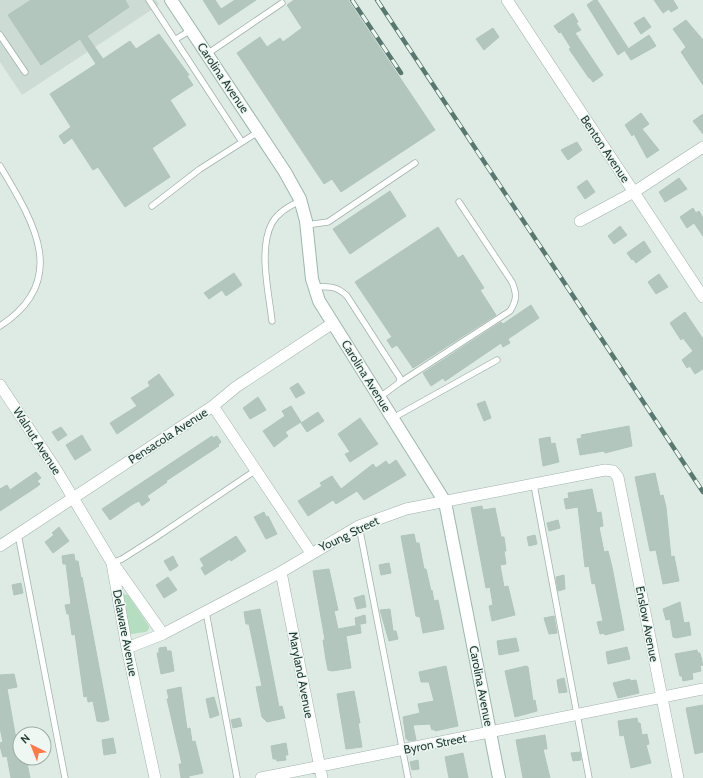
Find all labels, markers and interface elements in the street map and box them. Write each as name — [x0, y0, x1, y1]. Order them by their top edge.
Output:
street label: Carolina Avenue — [194, 40, 253, 116]
street label: Benton Avenue — [577, 112, 633, 185]
street label: Carolina Avenue — [338, 337, 395, 414]
street label: Walnut Avenue — [10, 404, 65, 477]
street label: Pensacola Avenue — [125, 404, 210, 467]
street label: Young Street — [315, 513, 381, 555]
street label: Enslow Avenue — [633, 585, 662, 663]
street label: Delaware Avenue — [110, 588, 141, 678]
street label: Maryland Avenue — [286, 630, 317, 720]
street label: Carolina Avenue — [466, 644, 497, 728]
north arrow — [12, 726, 52, 766]
street label: Byron Street — [402, 730, 467, 757]
text: N — [18, 731, 33, 746]

